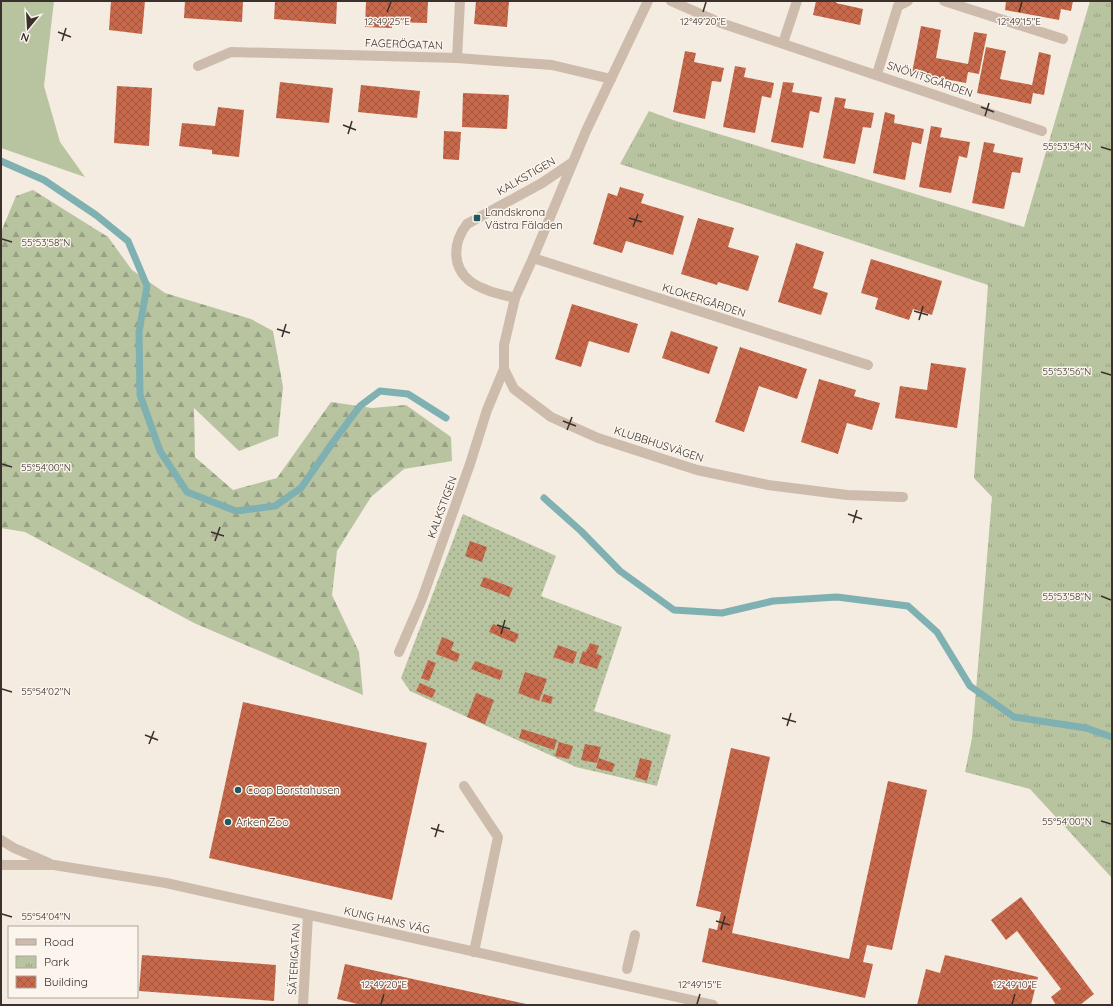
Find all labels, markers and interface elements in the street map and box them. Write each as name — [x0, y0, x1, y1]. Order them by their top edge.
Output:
north arrow — [8, 8, 48, 48]
text: 12°49'25"E — [364, 15, 410, 28]
text: 12°49'20"E — [680, 15, 726, 28]
text: 12°49'15"E — [997, 15, 1041, 28]
text: N — [19, 30, 31, 45]
street label: FAGERÖGATAN — [365, 36, 443, 52]
street label: SNÖVITSGÅRDEN — [885, 58, 975, 100]
text: 55°53'54"N — [1043, 140, 1091, 153]
street label: KALKSTIGEN — [494, 154, 558, 198]
place label: Landskrona Västra Fäladen — [485, 205, 563, 232]
marker: Landskrona Västra Fäladen — [472, 213, 482, 223]
text: 55°53'58"N — [22, 236, 70, 249]
street label: KLOKERGÅRDEN — [661, 280, 747, 320]
text: 55°53'56"N — [1043, 365, 1091, 378]
street label: KLUBBHUSVÄGEN — [612, 423, 706, 465]
text: 55°54'00"N — [21, 461, 71, 474]
street label: KALKSTIGEN — [424, 474, 460, 540]
text: 55°53'58"N — [1043, 590, 1091, 603]
text: 55°54'02"N — [21, 685, 71, 698]
place label: Coop Borstahusen — [246, 783, 340, 797]
marker: Coop Borstahusen — [233, 785, 243, 795]
place label: Arken Zoo — [236, 815, 289, 829]
text: 55°54'00"N — [1042, 815, 1092, 828]
marker: Arken Zoo — [223, 817, 233, 827]
street label: KUNG HANS VÄG — [343, 903, 431, 937]
text: 55°54'04"N — [21, 910, 71, 923]
street label: SÄTERIGATAN — [285, 923, 303, 995]
legend — [8, 926, 138, 998]
text: Road — [44, 934, 74, 949]
text: Park — [44, 954, 69, 969]
text: Building — [44, 974, 88, 989]
text: 12°49'20"E — [361, 978, 407, 991]
text: 12°49'15"E — [678, 978, 722, 991]
text: 12°49'10"E — [993, 978, 1037, 991]

